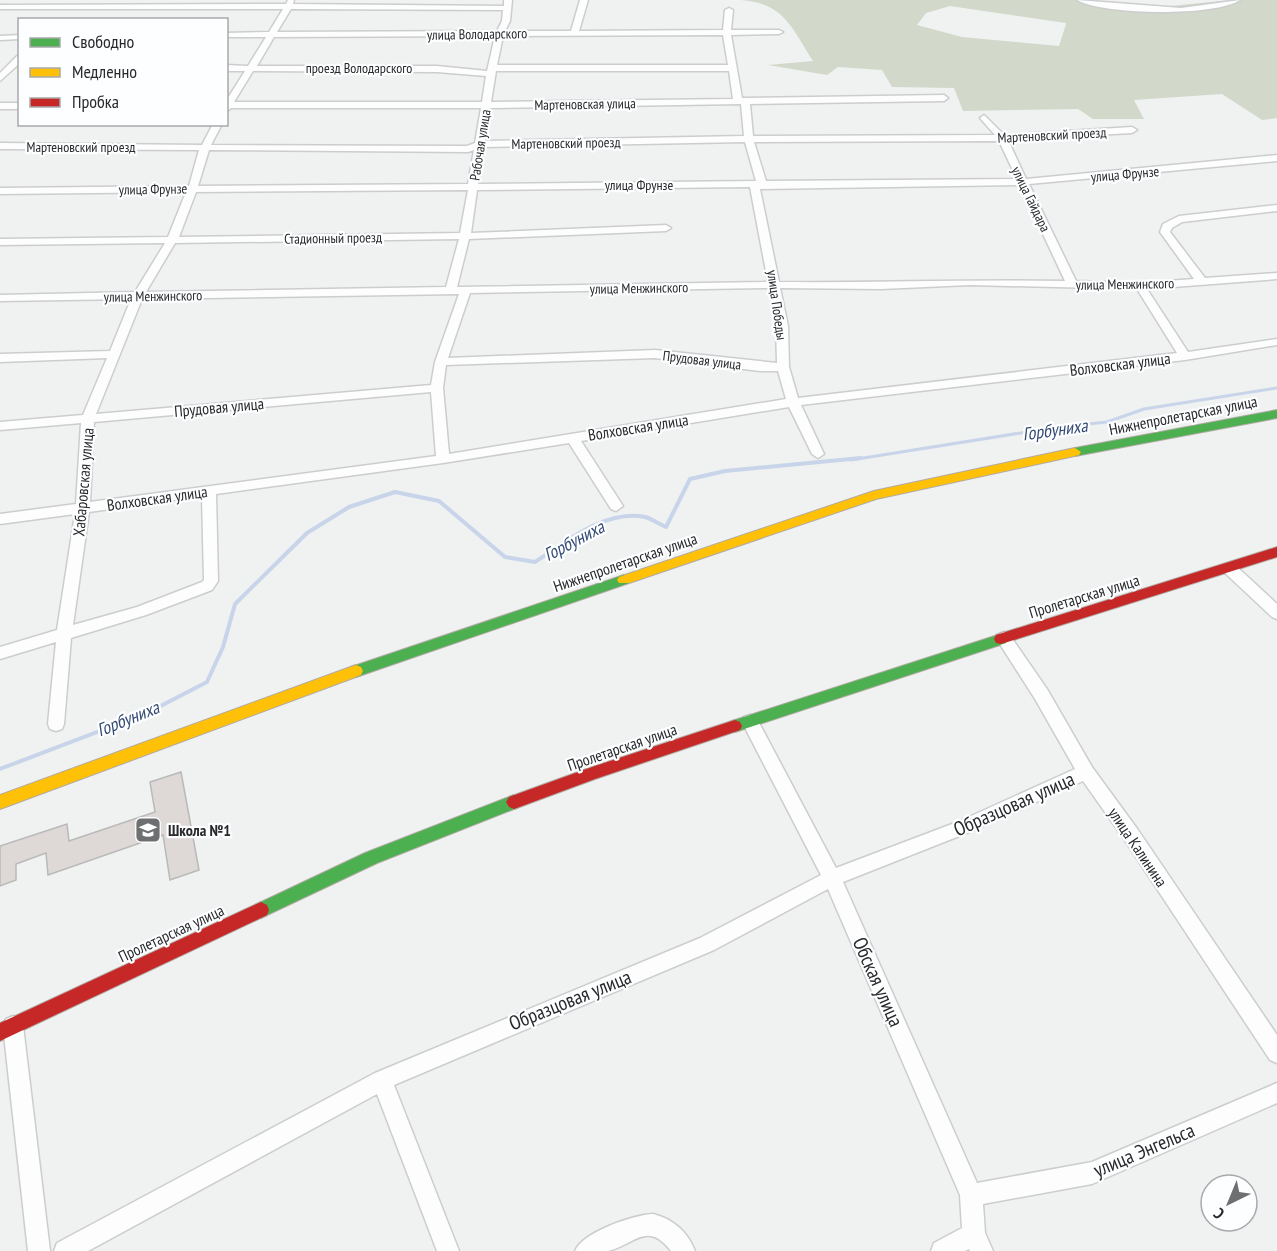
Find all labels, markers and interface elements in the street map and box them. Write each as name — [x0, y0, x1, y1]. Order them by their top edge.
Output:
legend — [18, 18, 228, 126]
street label: улица Володарского — [427, 24, 527, 44]
text: Свободно — [72, 30, 135, 53]
street label: проезд Володарского — [306, 59, 412, 77]
text: Медленно — [72, 60, 137, 83]
text: Пробка — [72, 90, 119, 113]
street label: Мартеновская улица — [534, 94, 636, 114]
street label: Рабочая улица — [465, 108, 495, 182]
street label: Мартеновский проезд — [997, 123, 1107, 147]
street label: Мартеновский проезд — [511, 133, 621, 153]
street label: Мартеновский проезд — [27, 138, 135, 156]
street label: улица Фрунзе — [1090, 162, 1160, 186]
street label: улица Гайдара — [1007, 163, 1055, 235]
street label: улица Фрунзе — [605, 176, 673, 194]
street label: улица Фрунзе — [119, 179, 188, 199]
street label: Стадионный проезд — [284, 228, 382, 248]
street label: улица Победы — [763, 269, 791, 341]
street label: улица Менжинского — [1076, 274, 1174, 294]
street label: улица Менжинского — [590, 278, 688, 298]
street label: улица Менжинского — [104, 286, 202, 306]
street label: Прудовая улица — [662, 346, 742, 374]
street label: Волховская улица — [1069, 348, 1171, 380]
street label: Нижнепролетарская улица — [1107, 391, 1259, 439]
street label: Прудовая улица — [173, 393, 265, 421]
street label: Волховская улица — [586, 409, 690, 445]
water label: Горбуниха — [1021, 413, 1090, 445]
street label: Хабаровская улица — [68, 427, 98, 537]
street label: Волховская улица — [105, 481, 209, 515]
water label: Горбуниха — [540, 515, 609, 566]
street label: Нижнепролетарская улица — [550, 528, 700, 596]
street label: Пролетарская улица — [1026, 570, 1142, 622]
water label: Горбуниха — [93, 695, 163, 741]
street label: Пролетарская улица — [565, 719, 679, 775]
street label: Образцовая улица — [949, 766, 1079, 842]
street label: улица Калинина — [1104, 804, 1172, 890]
school or university icon: Школа №1 — [133, 815, 163, 845]
place label: Школа №1 — [168, 820, 231, 840]
street label: Пролетарская улица — [115, 900, 227, 966]
street label: Обская улица — [847, 933, 909, 1031]
street label: Образцовая улица — [505, 964, 635, 1036]
street label: улица Энгельса — [1089, 1117, 1199, 1183]
north arrow — [1199, 1173, 1259, 1233]
text: С — [1209, 1204, 1228, 1224]

